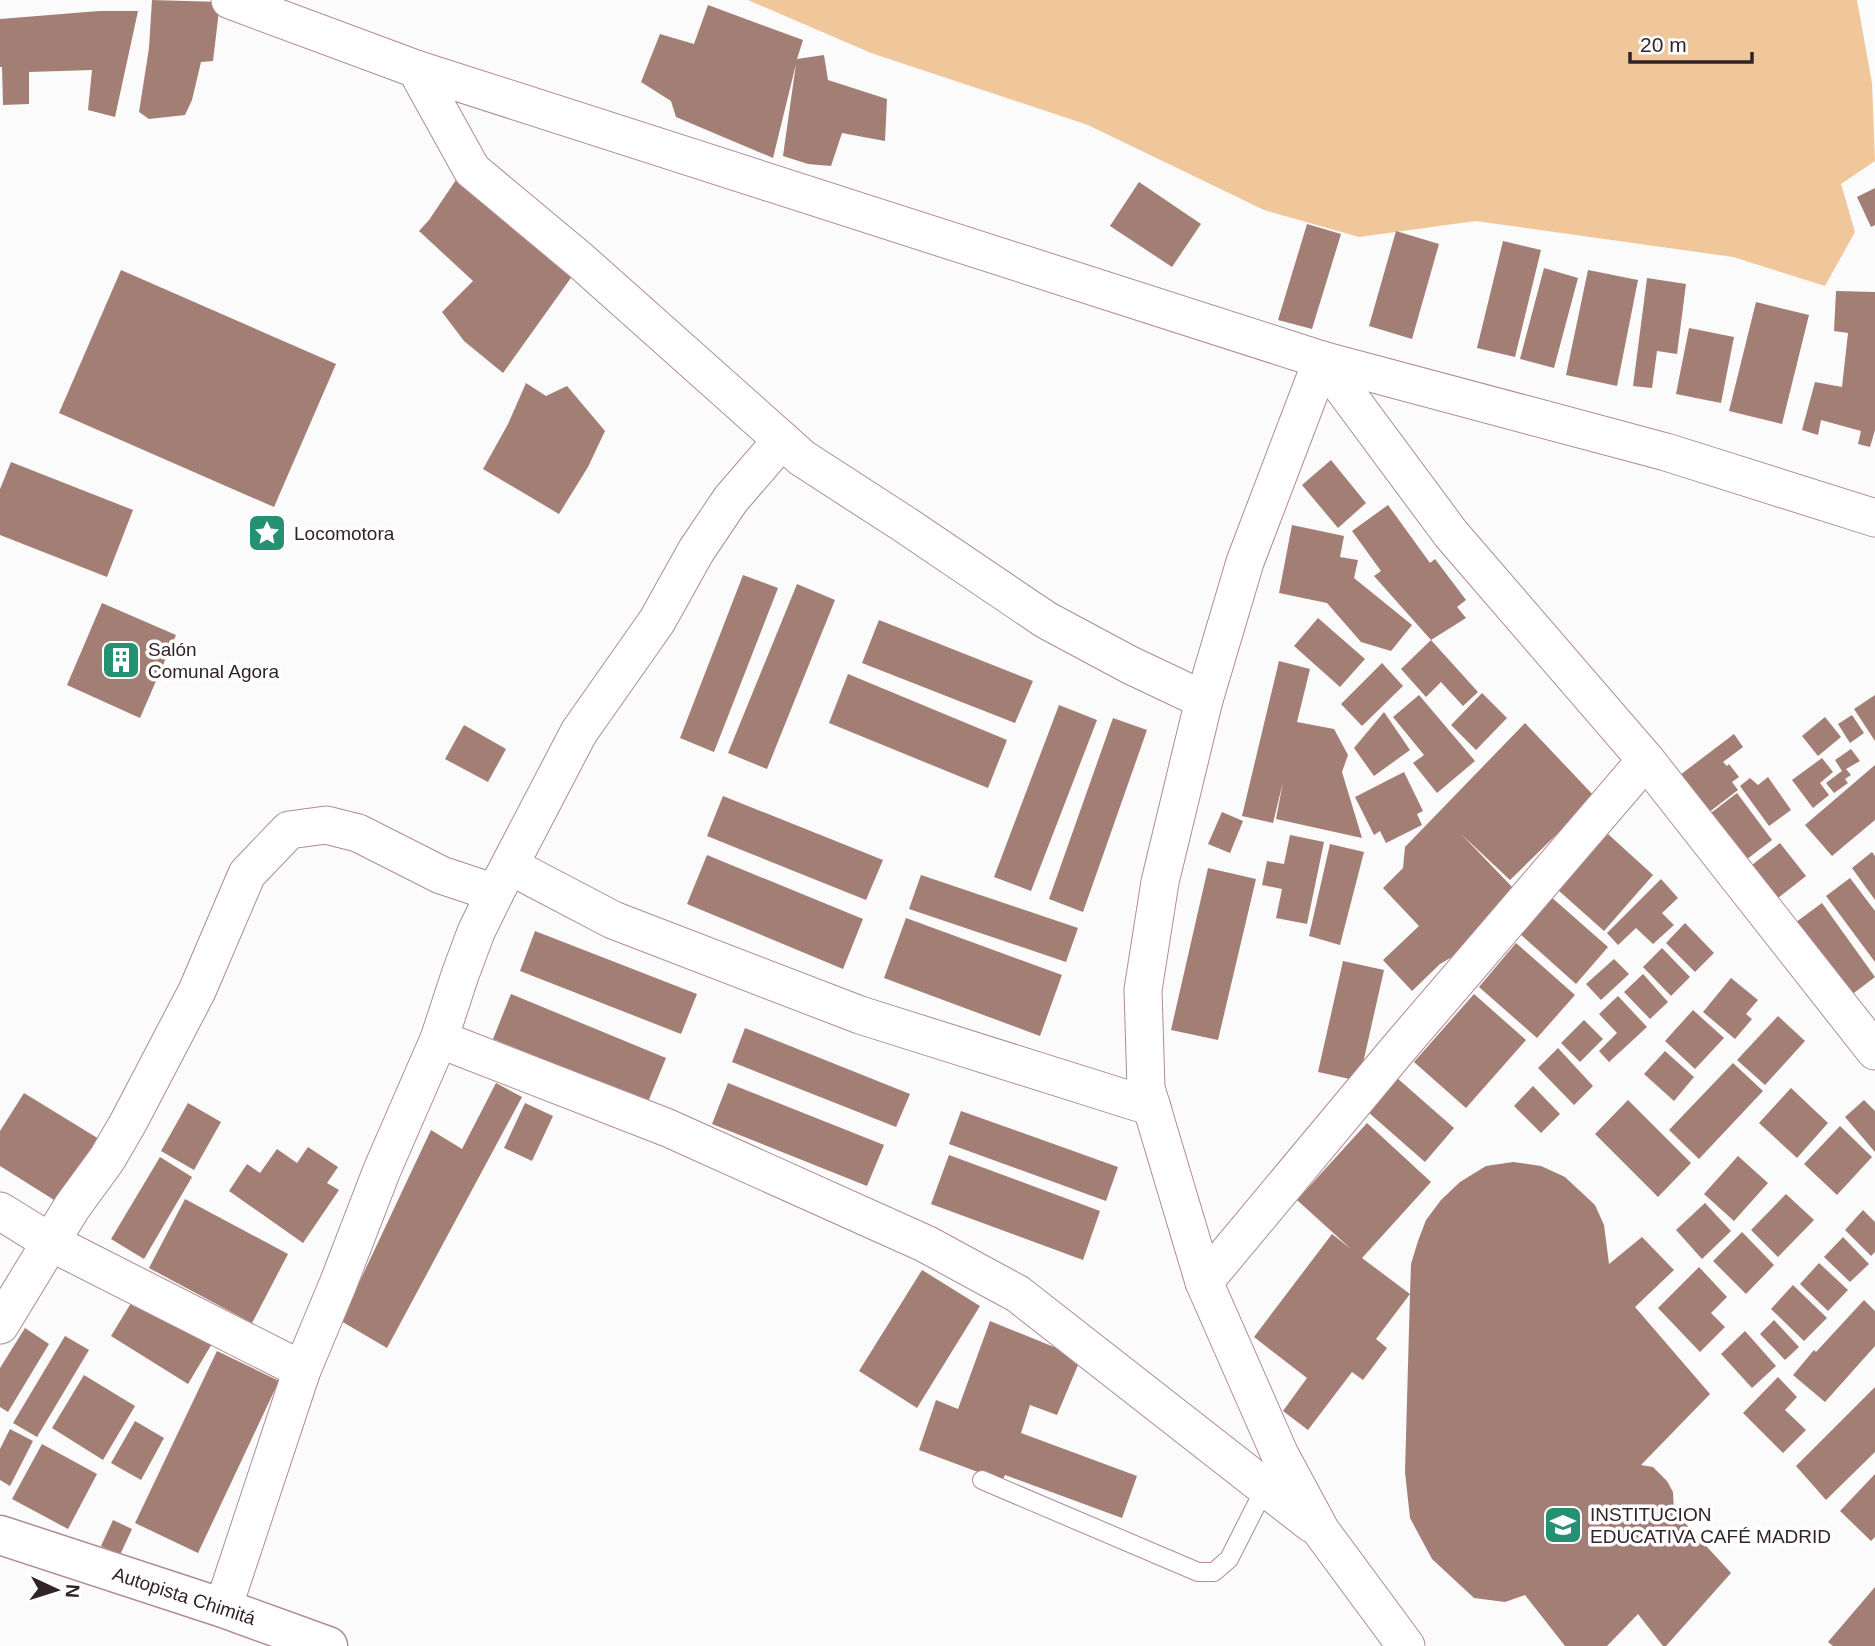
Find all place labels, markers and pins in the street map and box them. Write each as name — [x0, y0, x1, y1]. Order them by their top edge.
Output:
place icon: Locomotora — [246, 512, 288, 554]
place label: Locomotora — [294, 523, 395, 544]
building icon: Salón Comunal Agora — [100, 639, 142, 681]
place label: Salón Comunal Agora — [148, 639, 279, 682]
school or university icon: INSTITUCION EDUCATIVA CAFÉ MADRID — [1542, 1504, 1584, 1546]
place label: INSTITUCION EDUCATIVA CAFÉ MADRID — [1590, 1504, 1831, 1547]

